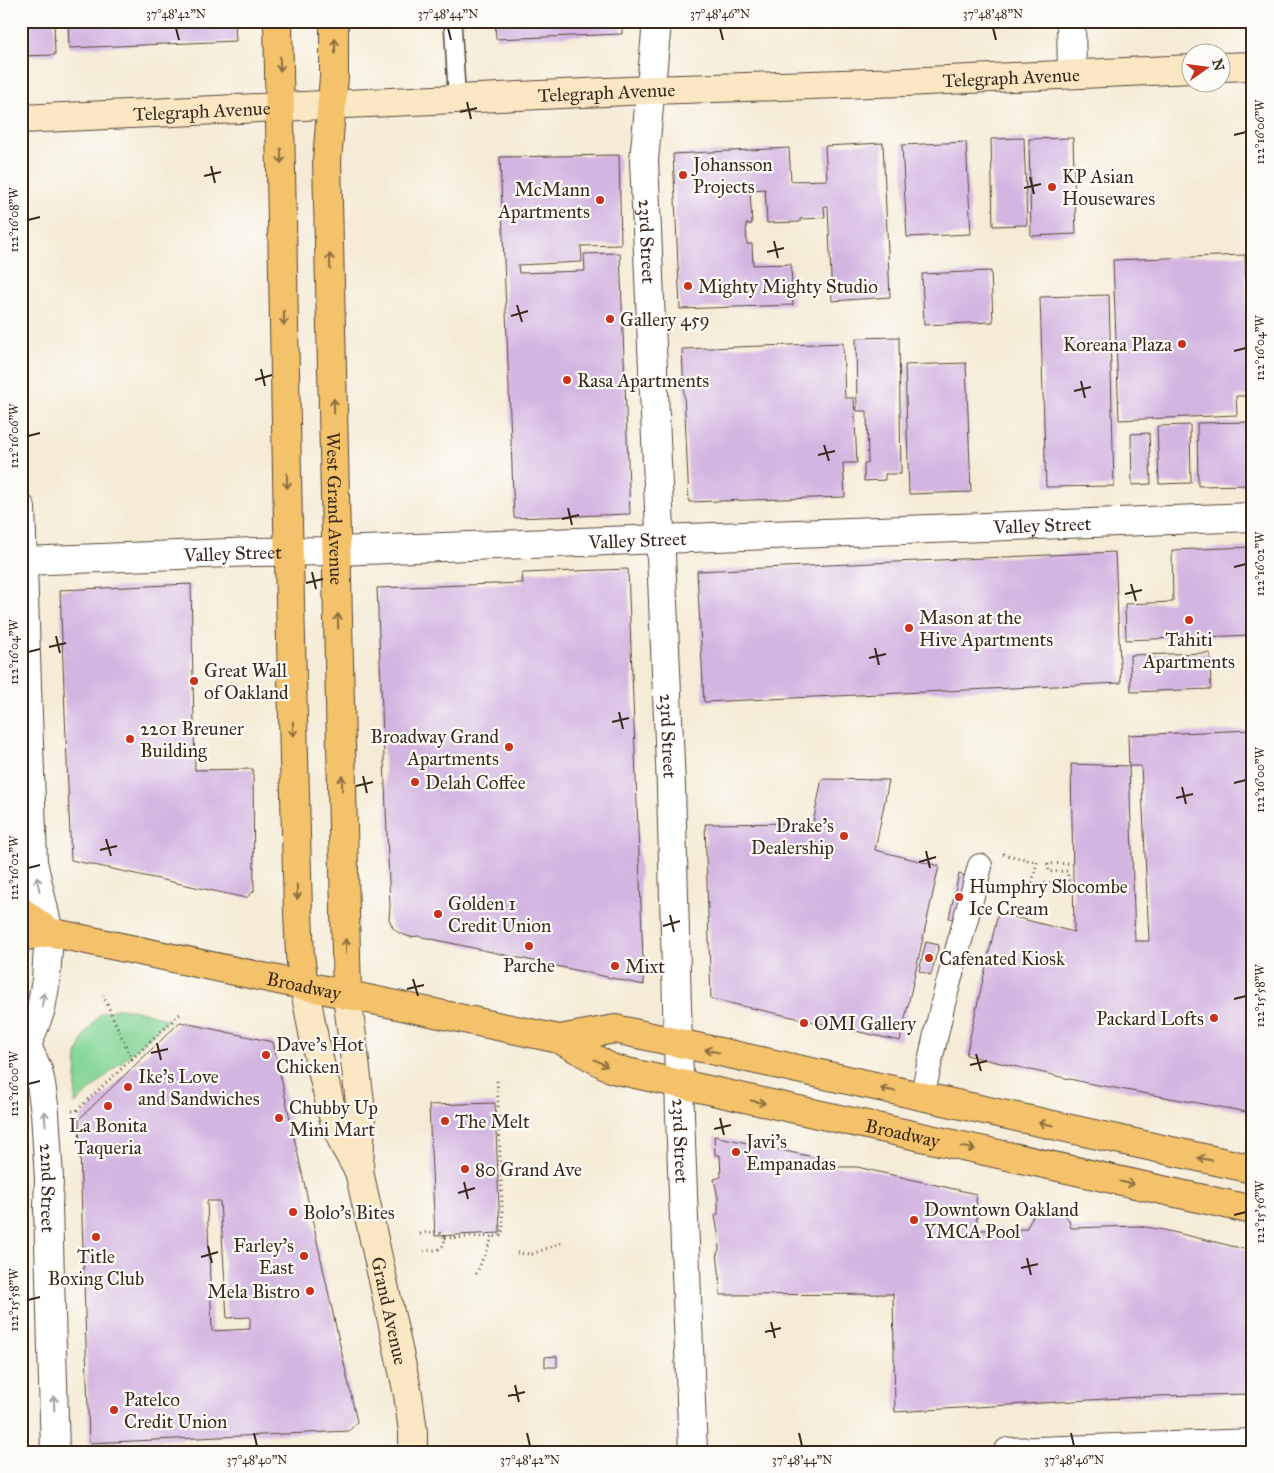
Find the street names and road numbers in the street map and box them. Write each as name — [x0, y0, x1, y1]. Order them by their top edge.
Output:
street label: Telegraph Avenue — [942, 63, 1080, 92]
street label: Telegraph Avenue — [537, 78, 676, 107]
street label: Telegraph Avenue — [133, 96, 271, 125]
street label: 23rd Street — [634, 198, 661, 284]
street label: West Grand Avenue — [322, 432, 349, 585]
street label: Valley Street — [992, 511, 1092, 538]
street label: Valley Street — [587, 527, 687, 553]
street label: Valley Street — [182, 540, 282, 566]
street label: 23rd Street — [655, 693, 682, 779]
street label: Broadway — [265, 966, 345, 1005]
street label: 23rd Street — [668, 1098, 694, 1184]
street label: Broadway — [863, 1113, 943, 1152]
street label: 22nd Street — [35, 1142, 61, 1233]
street label: Grand Avenue — [367, 1255, 413, 1367]

